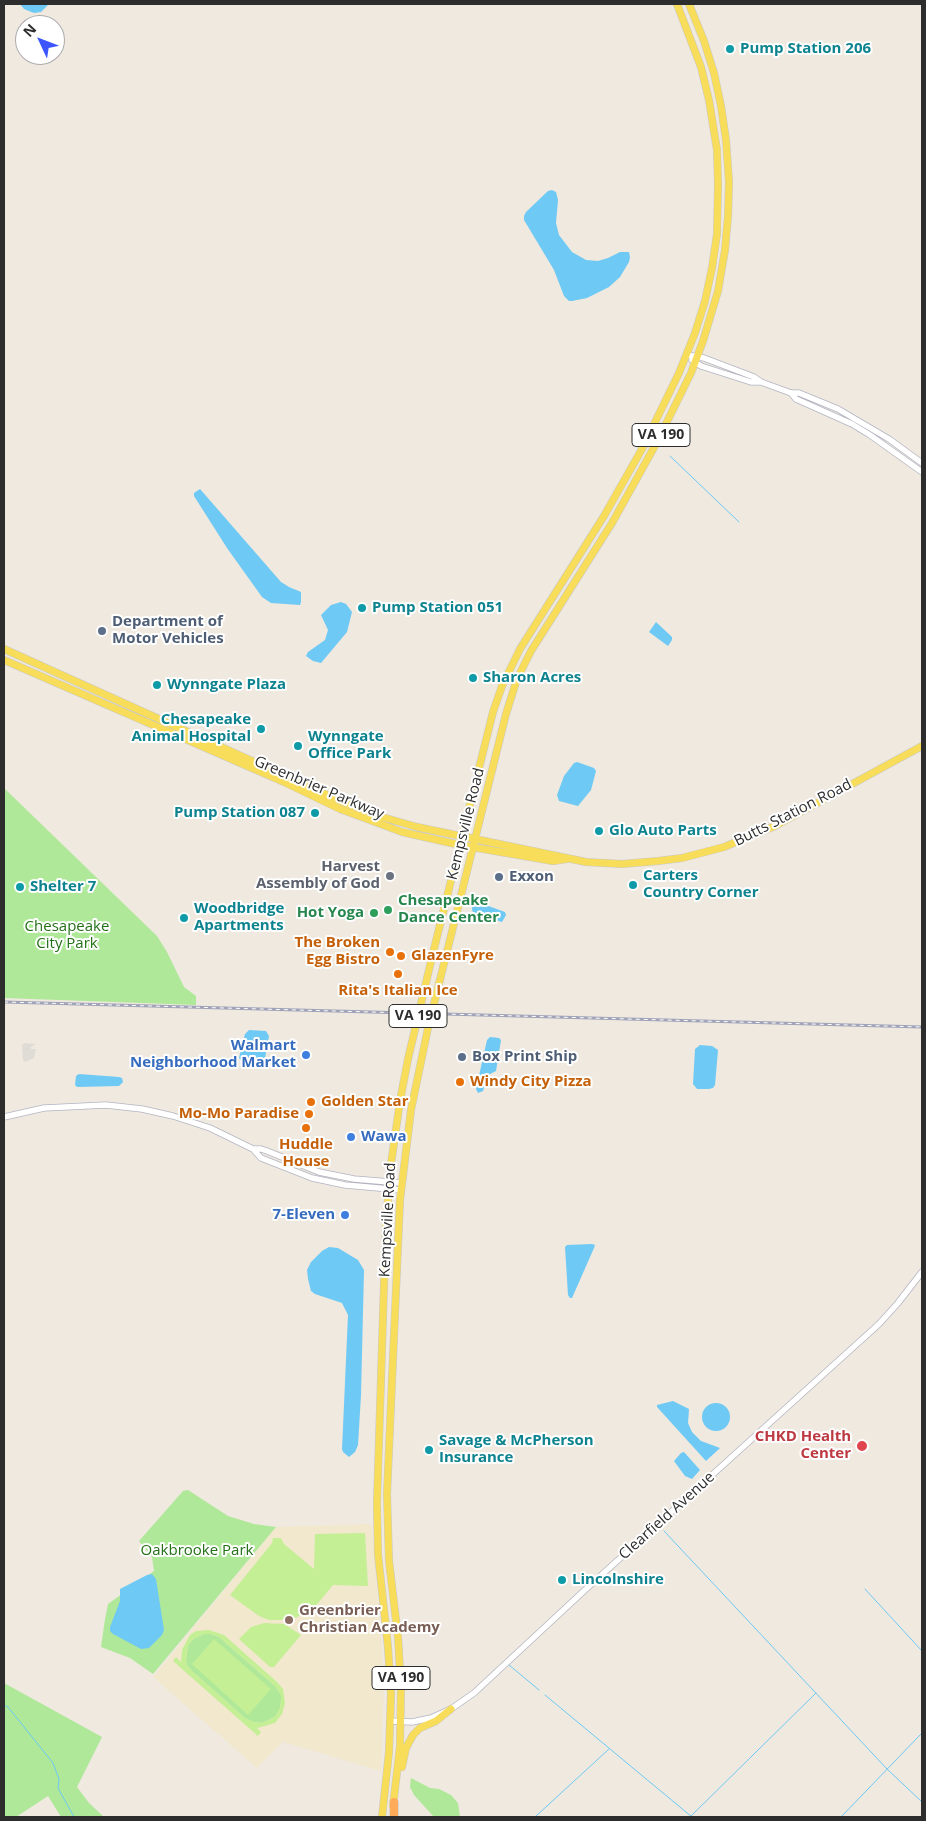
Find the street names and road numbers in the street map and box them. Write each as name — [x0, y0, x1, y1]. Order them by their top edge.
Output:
road number: VA 190 — [632, 424, 690, 446]
street label: Greenbrier Parkway — [251, 752, 387, 824]
street label: Kempsville Road — [443, 766, 489, 882]
street label: Butts Station Road — [731, 776, 855, 850]
road number: VA 190 — [389, 1004, 447, 1028]
street label: Kempsville Road — [376, 1162, 400, 1278]
street label: Clearfield Avenue — [615, 1468, 719, 1564]
road number: VA 190 — [372, 1666, 430, 1690]

